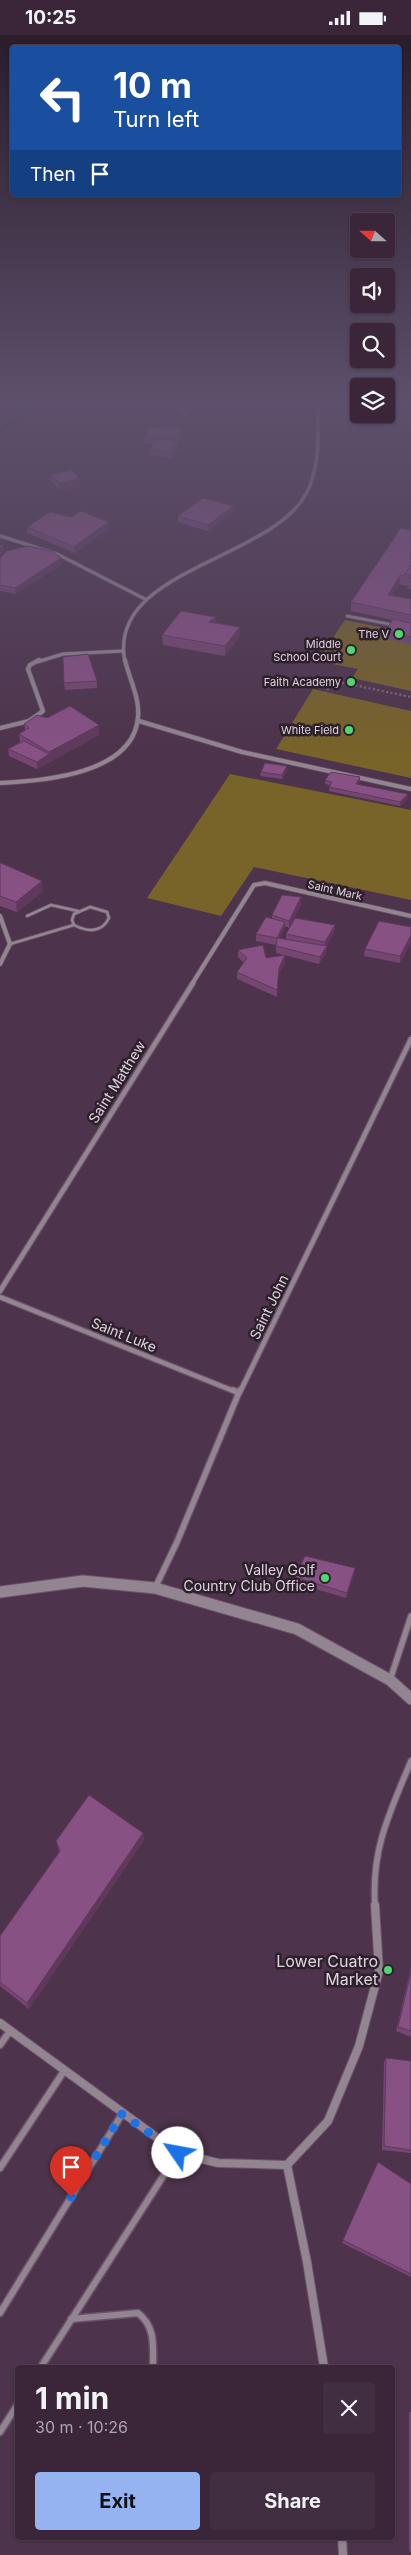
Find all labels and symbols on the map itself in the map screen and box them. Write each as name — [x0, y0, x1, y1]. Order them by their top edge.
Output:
north arrow — [350, 213, 395, 257]
place label: The V — [358, 627, 389, 641]
marker: The V — [393, 628, 405, 640]
place label: Middle School Court — [273, 637, 341, 664]
marker: Middle School Court — [345, 644, 357, 656]
place label: Faith Academy — [264, 675, 341, 689]
marker: Faith Academy — [345, 676, 357, 688]
place label: White Field — [281, 723, 339, 737]
marker: White Field — [343, 724, 355, 736]
street label: Saint Mark — [306, 877, 364, 903]
street label: Saint Matthew — [84, 1037, 149, 1126]
street label: Saint John — [246, 1272, 292, 1342]
street label: Saint Luke — [89, 1314, 159, 1355]
place label: Valley Golf Country Club Office — [183, 1561, 315, 1594]
marker: Valley Golf Country Club Office — [319, 1572, 331, 1584]
place label: Lower Cuatro Market — [276, 1951, 378, 1989]
marker: Lower Cuatro Market — [382, 1964, 394, 1976]
position arrow — [151, 2126, 203, 2178]
pin — [50, 2146, 92, 2197]

